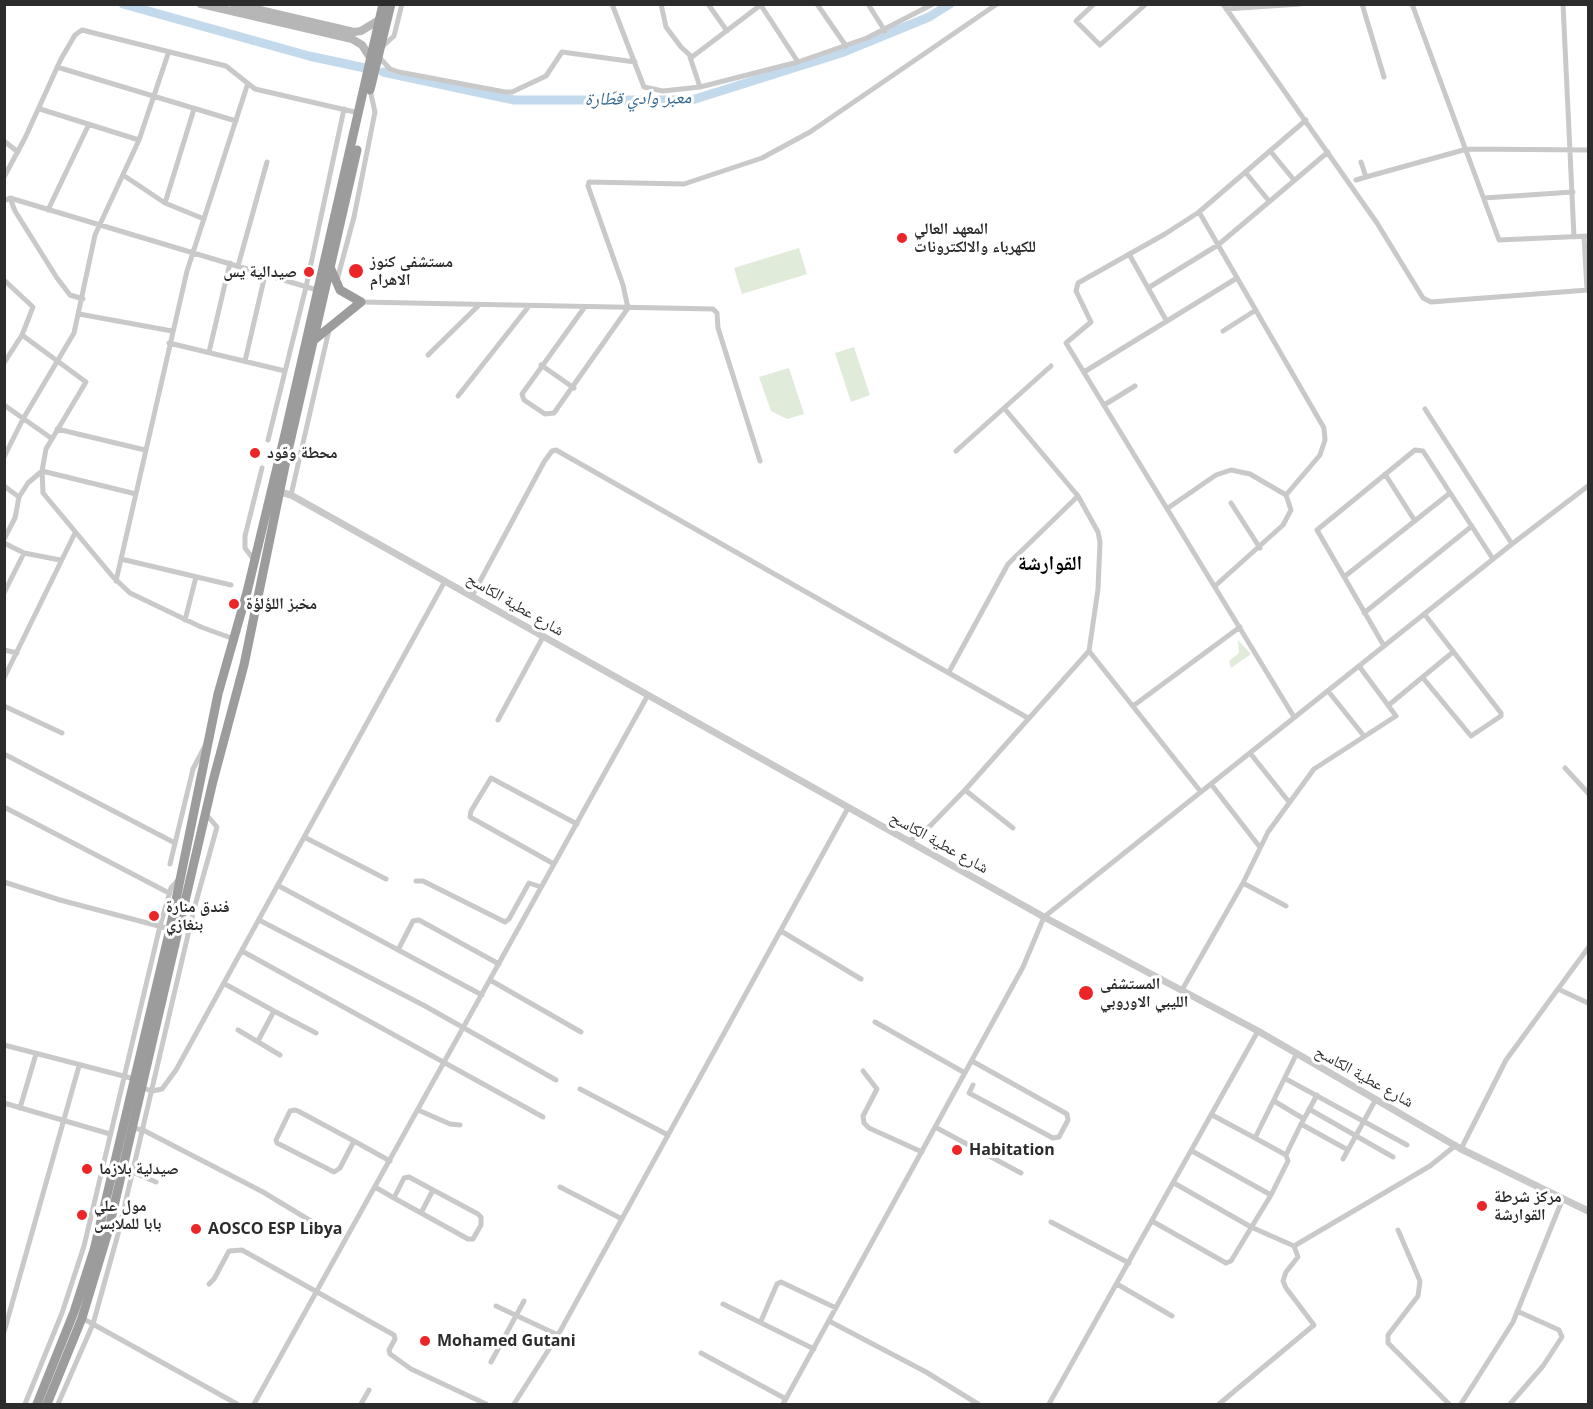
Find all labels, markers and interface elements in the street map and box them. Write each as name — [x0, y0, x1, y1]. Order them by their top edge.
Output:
water label: معبر وادي قطّارة — [585, 87, 691, 111]
place label: المعهد العالي للكهرباء والالكترونات — [914, 219, 1036, 257]
marker: المعهد العالي للكهرباء والالكترونات — [895, 231, 909, 245]
place label: مستشفى كنوز الاهرام — [370, 252, 453, 290]
place label: صيدالية يس — [223, 262, 297, 282]
marker: مستشفى كنوز الاهرام — [347, 262, 365, 280]
marker: صيدالية يس — [302, 265, 316, 279]
place label: محطة وقود — [267, 443, 338, 463]
marker: محطة وقود — [248, 446, 262, 460]
district label: القوارشة — [1018, 552, 1082, 576]
street label: شارع عطية الكاسح — [463, 569, 567, 641]
place label: مخبز اللؤلؤة — [246, 594, 317, 614]
marker: مخبز اللؤلؤة — [227, 597, 241, 611]
street label: شارع عطية الكاسح — [886, 808, 992, 878]
place label: فندق منارة بنغازي — [166, 897, 230, 935]
marker: فندق منارة بنغازي — [147, 909, 161, 923]
place label: المستشفی الليبي الاوروبي — [1100, 974, 1188, 1012]
marker: المستشفی الليبي الاوروبي — [1077, 984, 1095, 1002]
street label: شارع عطية الكاسح — [1311, 1042, 1417, 1112]
place label: Habitation — [969, 1140, 1055, 1160]
marker: Habitation — [950, 1143, 964, 1157]
place label: صيدلية بلازما — [99, 1159, 179, 1179]
marker: صيدلية بلازما — [80, 1162, 94, 1176]
place label: مركز شرطة القوارشة — [1494, 1187, 1562, 1225]
place label: مول علي بابا للملابس — [94, 1196, 161, 1234]
marker: مركز شرطة القوارشة — [1475, 1199, 1489, 1213]
marker: مول علي بابا للملابس — [75, 1208, 89, 1222]
place label: AOSCO ESP Libya — [208, 1219, 342, 1239]
marker: AOSCO ESP Libya — [189, 1222, 203, 1236]
place label: Mohamed Gutani — [437, 1331, 576, 1351]
marker: Mohamed Gutani — [418, 1334, 432, 1348]

